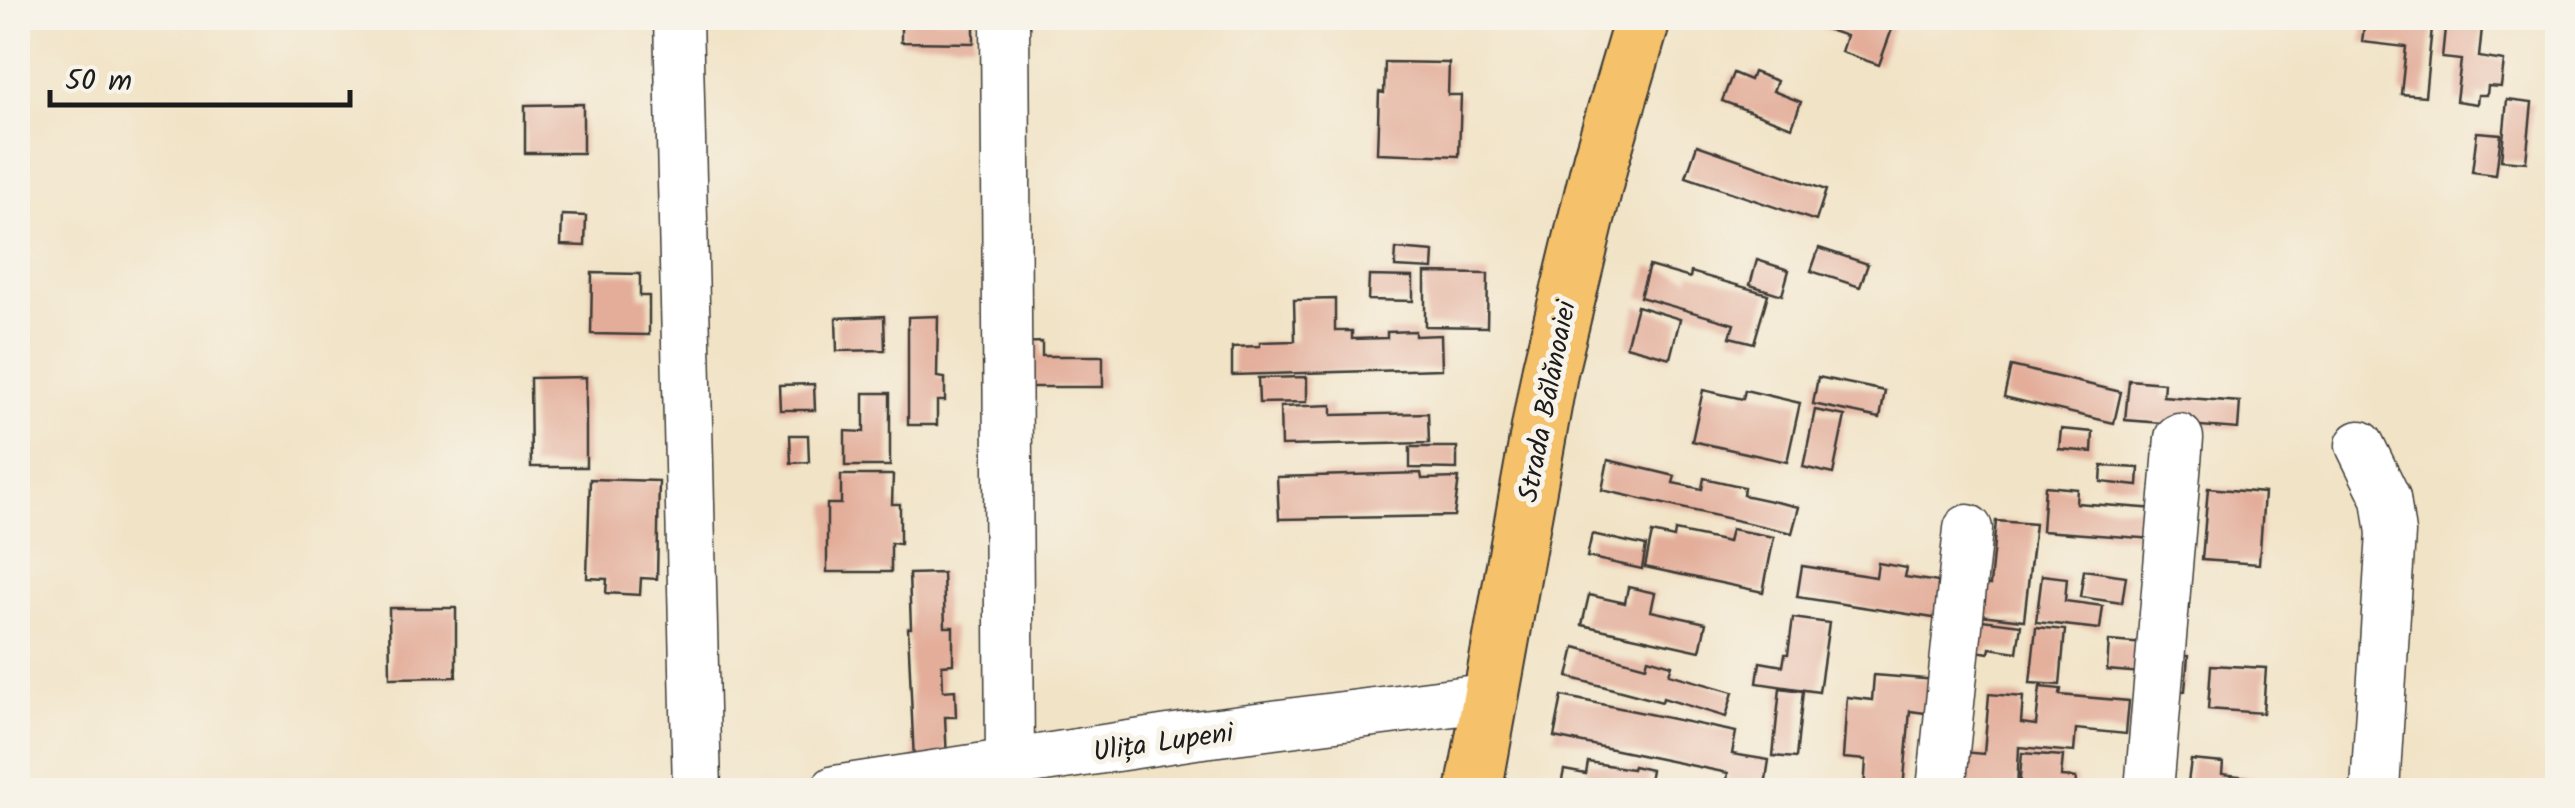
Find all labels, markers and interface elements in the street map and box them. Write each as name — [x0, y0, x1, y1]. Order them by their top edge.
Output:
scale bar — [50, 45, 350, 107]
text: 50 m — [65, 58, 132, 106]
street label: Strada Bălănoaiei — [1507, 296, 1590, 506]
street label: Ulița Lupeni — [1090, 711, 1238, 776]

